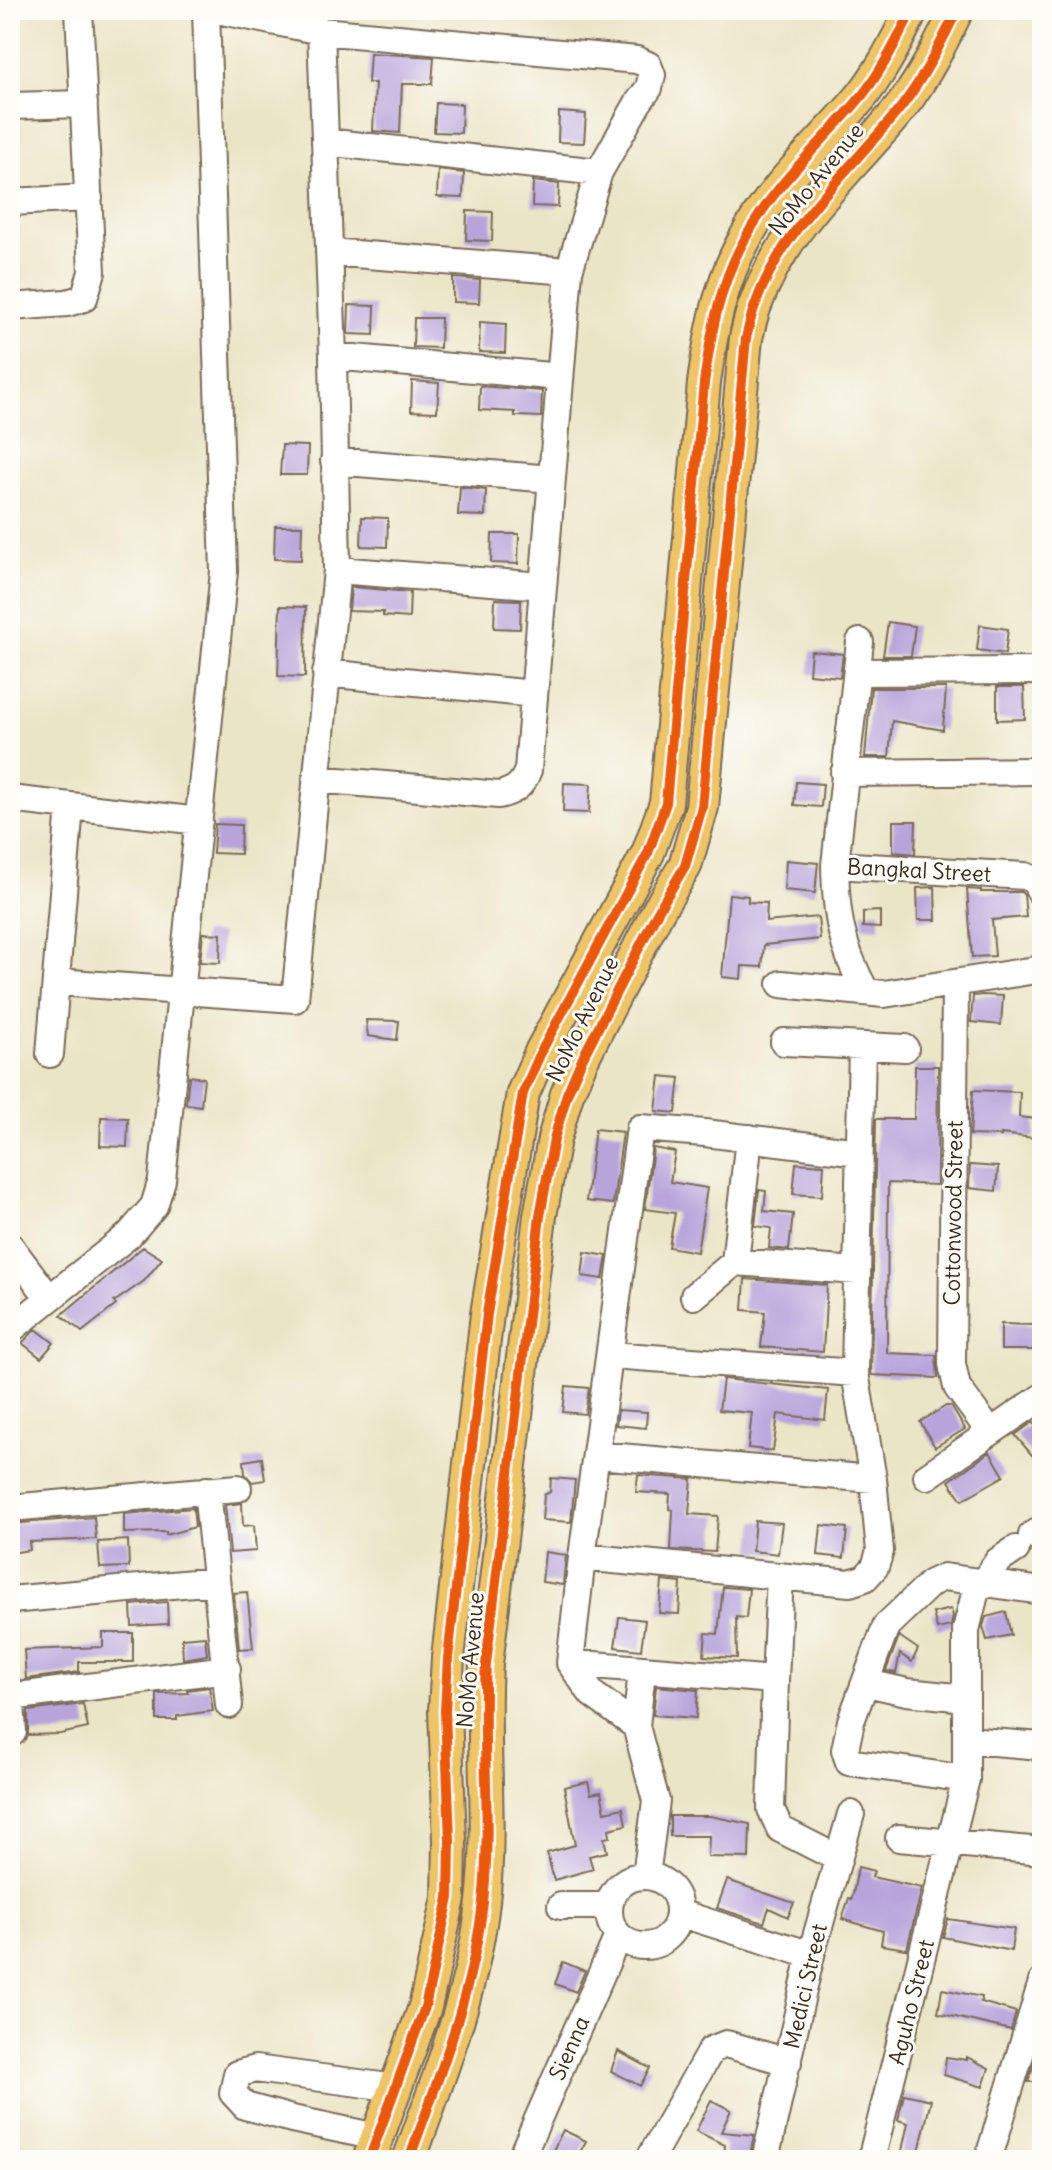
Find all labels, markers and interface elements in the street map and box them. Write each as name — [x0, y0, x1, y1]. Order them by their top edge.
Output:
street label: NoMo Avenue — [762, 117, 870, 241]
street label: Bangkal Street — [846, 852, 992, 888]
street label: NoMo Avenue — [540, 952, 624, 1086]
street label: Cottonwood Street — [937, 1120, 969, 1306]
street label: NoMo Avenue — [450, 1591, 490, 1729]
street label: Medici Street — [777, 1921, 833, 2051]
street label: Aguho Street — [882, 1936, 940, 2068]
street label: Sienna — [543, 2012, 595, 2084]

